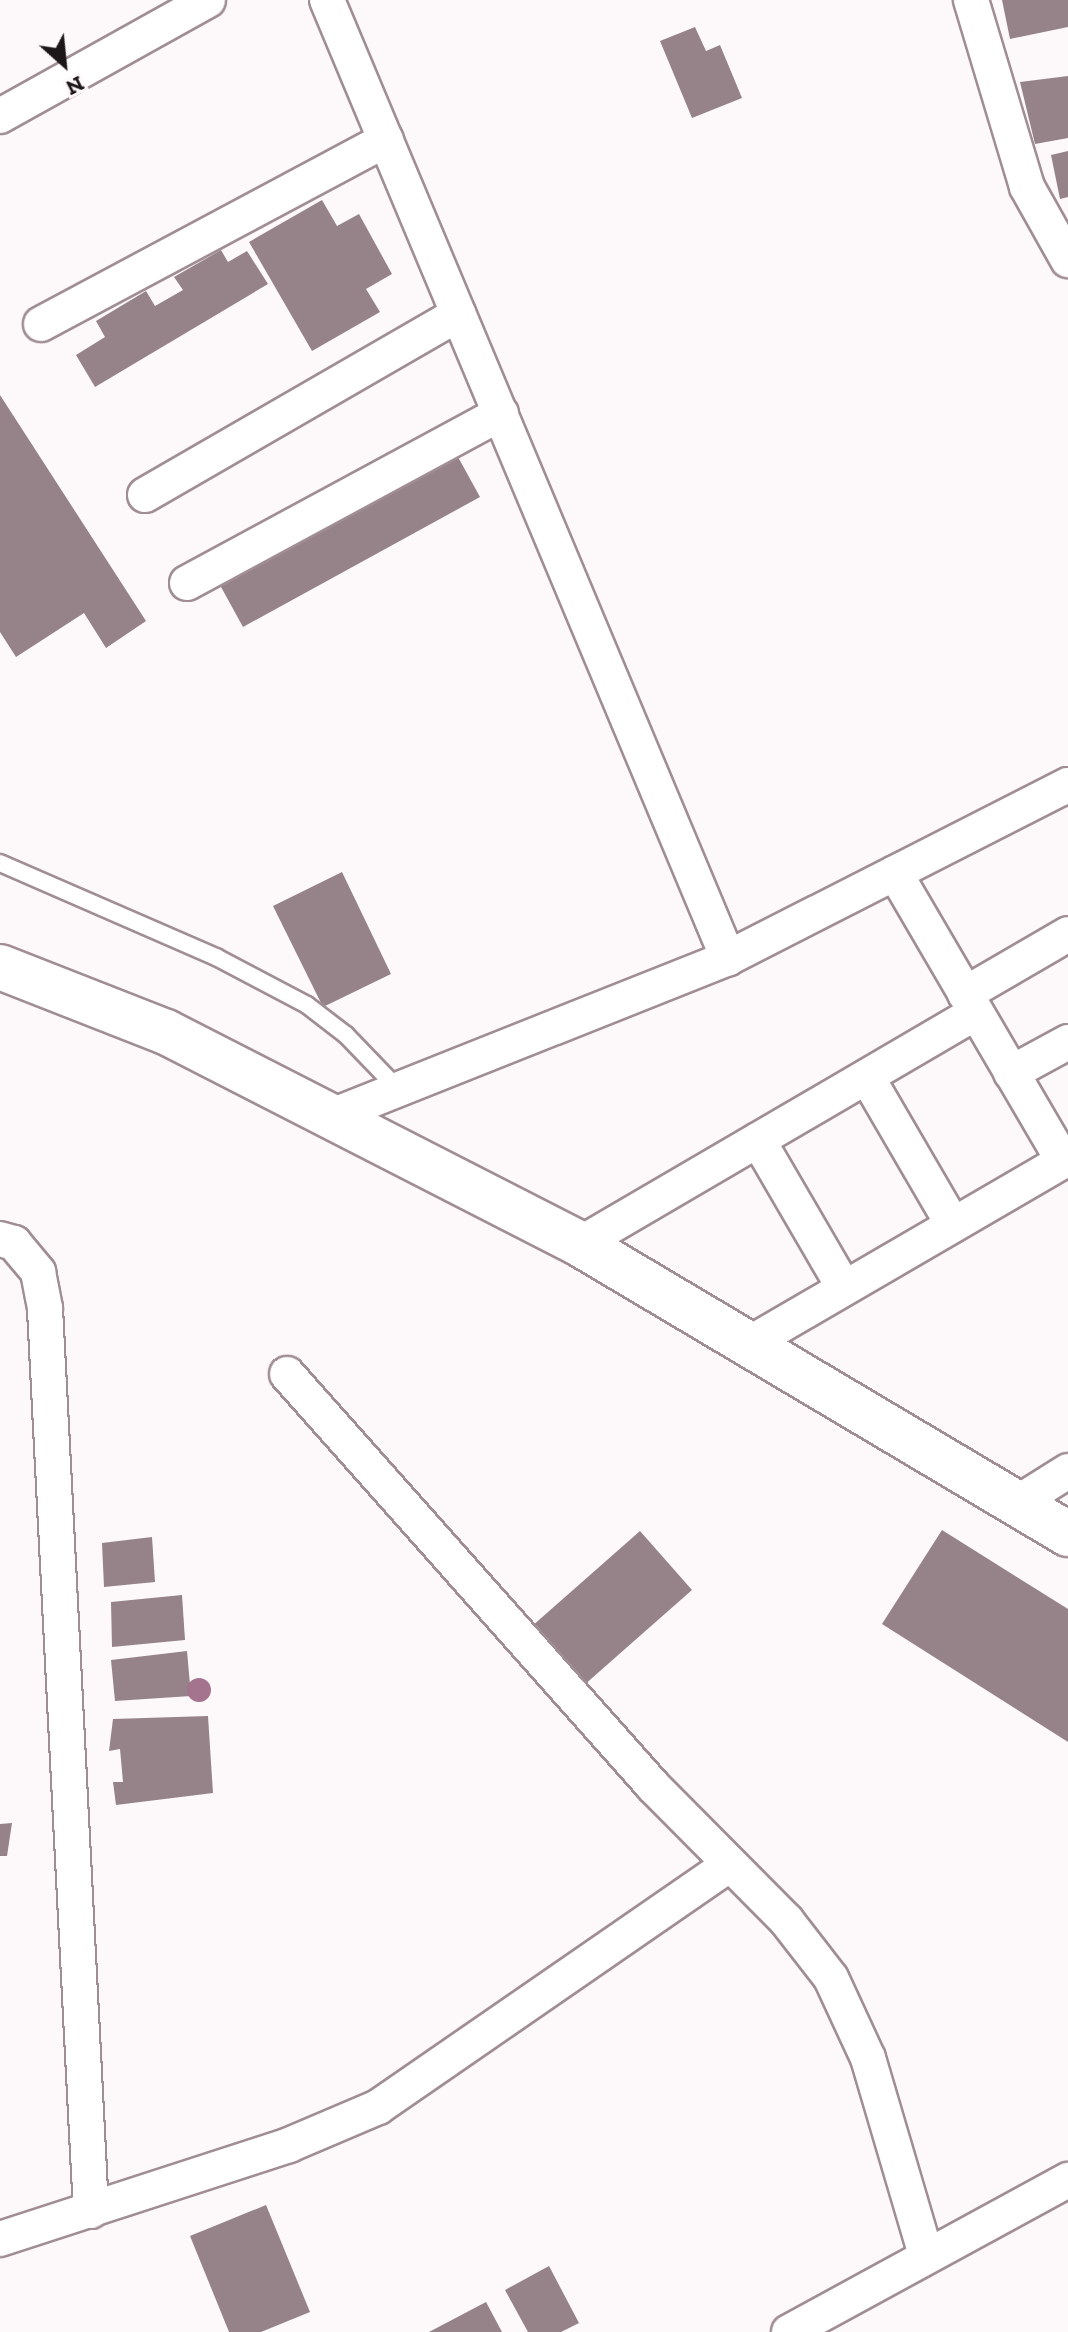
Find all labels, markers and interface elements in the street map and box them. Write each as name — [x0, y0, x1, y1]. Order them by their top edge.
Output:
north arrow — [24, 24, 104, 104]
text: N — [62, 70, 89, 102]

